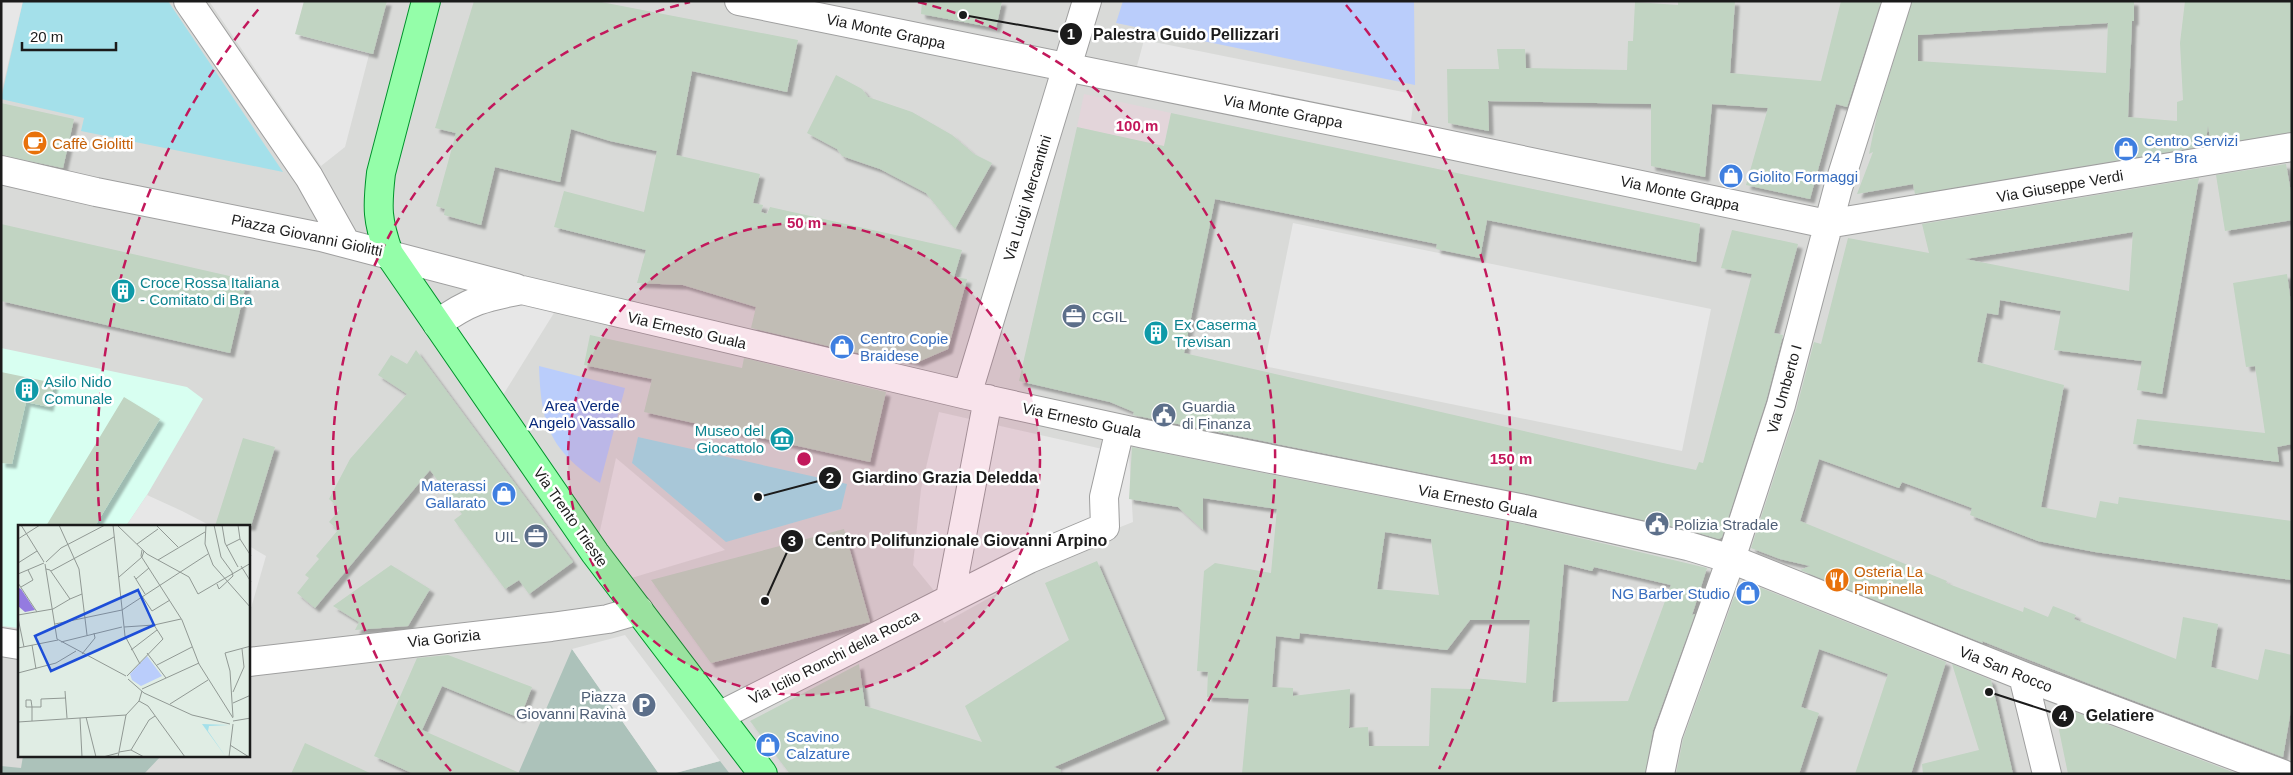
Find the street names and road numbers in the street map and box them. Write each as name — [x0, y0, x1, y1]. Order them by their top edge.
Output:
street label: Via Monte Grappa — [825, 10, 948, 52]
street label: Via Monte Grappa — [1222, 91, 1345, 131]
street label: Via Luigi Mercantini — [1000, 133, 1054, 263]
street label: Via Giuseppe Verdi — [1995, 167, 2125, 205]
street label: Via Monte Grappa — [1619, 172, 1742, 214]
street label: Piazza Giovanni Giolitti — [230, 211, 384, 259]
street label: Via Ernesto Guala — [626, 308, 749, 352]
street label: Via Umberto I — [1763, 343, 1805, 435]
street label: Via Ernesto Guala — [1021, 399, 1144, 441]
street label: Via Trento Trieste — [530, 464, 612, 570]
street label: Via Ernesto Guala — [1417, 481, 1540, 521]
street label: Via Icilio Ronchi della Rocca — [746, 606, 923, 707]
street label: Via Gorizia — [407, 626, 482, 650]
street label: Via San Rocco — [1957, 643, 2055, 695]

